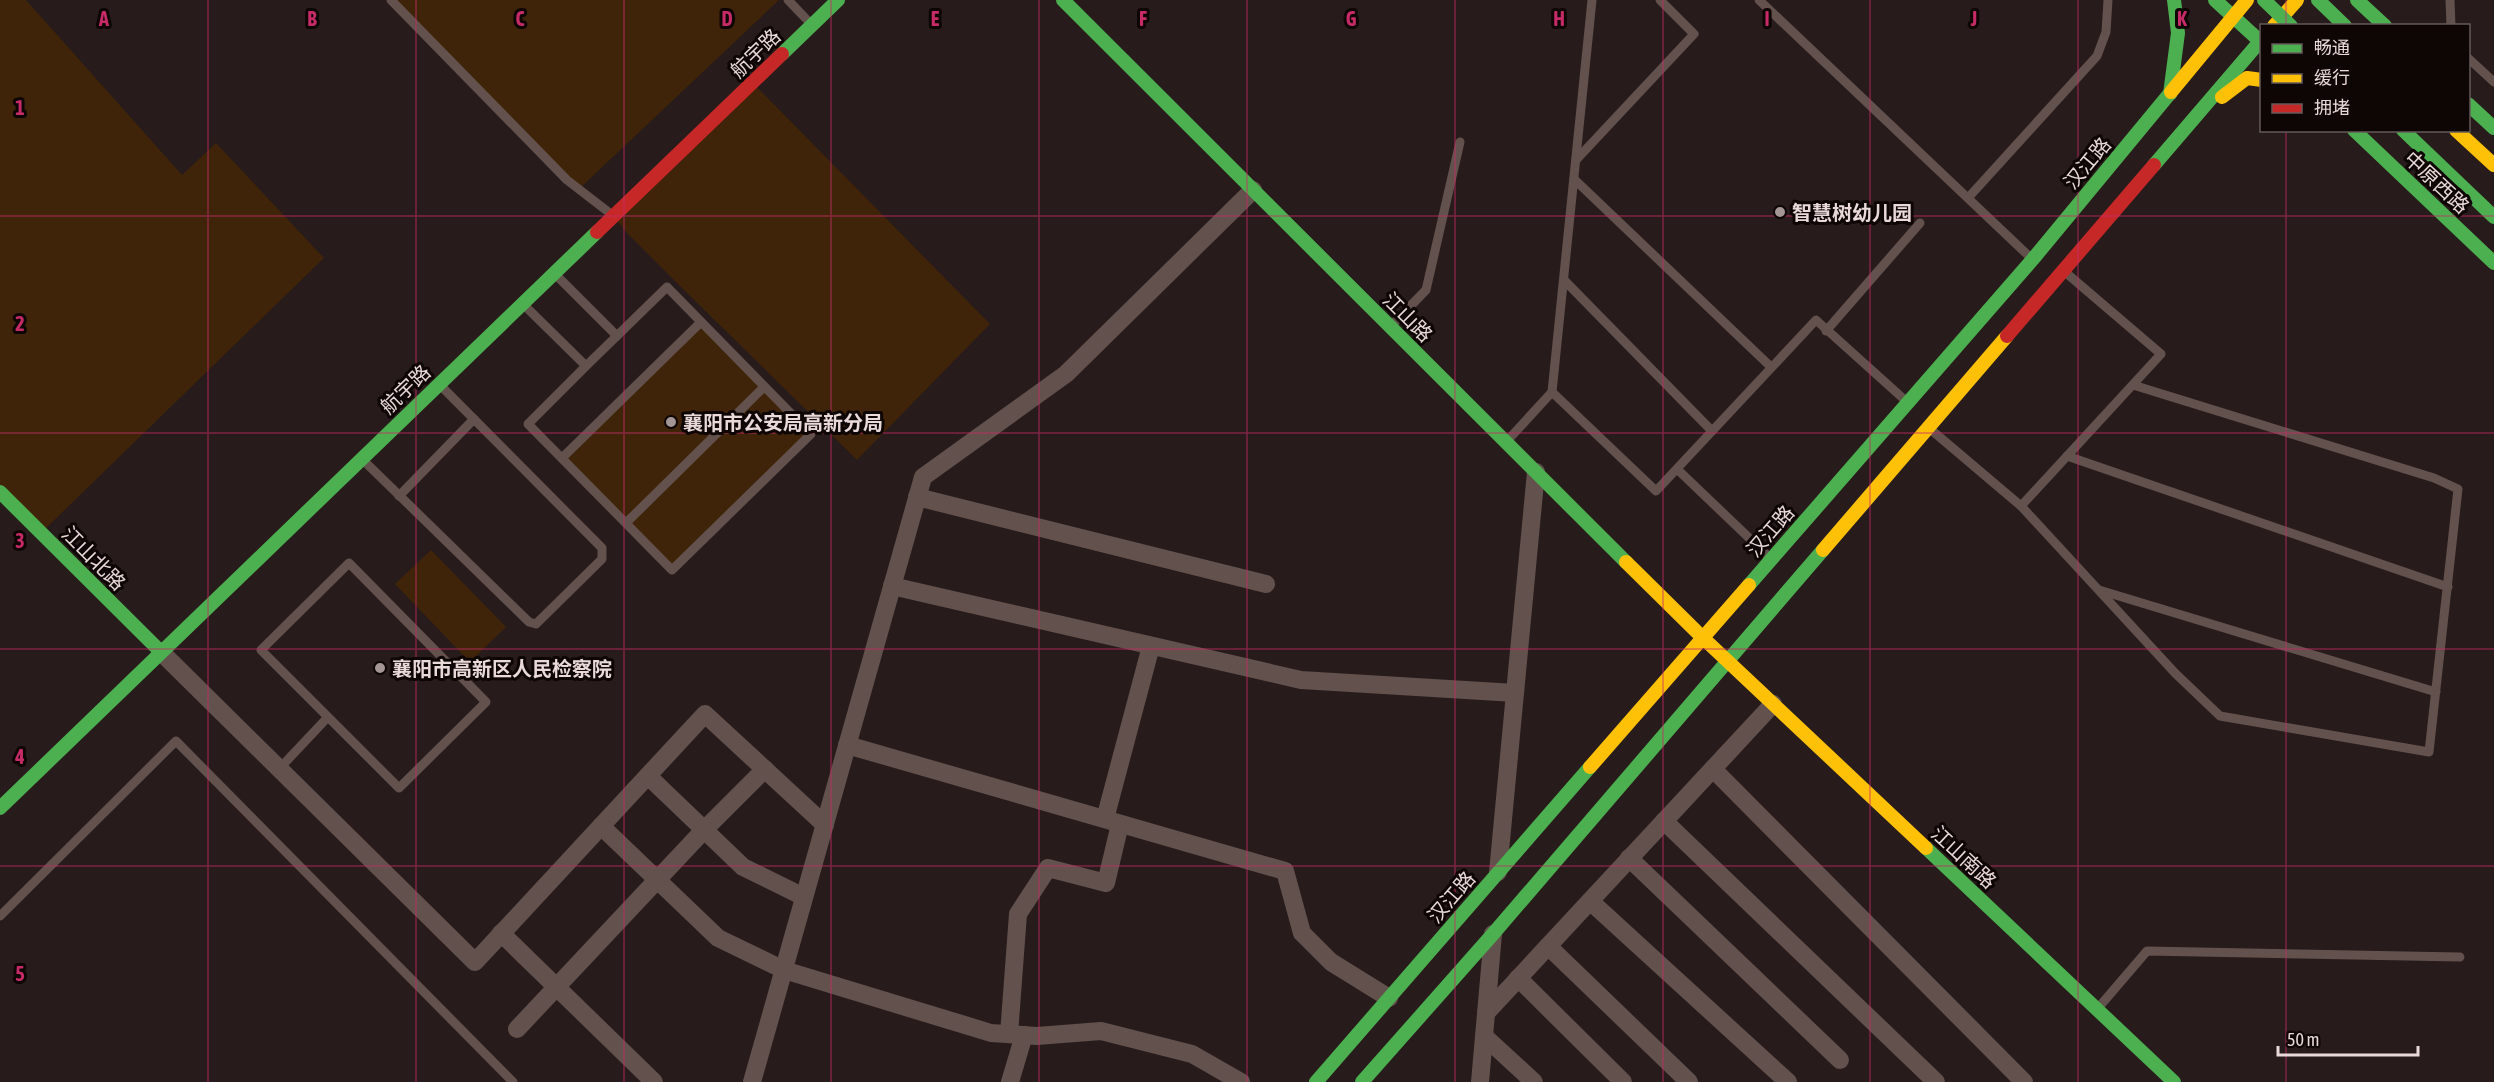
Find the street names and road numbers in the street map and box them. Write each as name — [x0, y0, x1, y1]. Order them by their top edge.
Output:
street label: 航宇路 — [725, 24, 785, 82]
street label: 汉江路 — [2059, 133, 2115, 193]
street label: 中原西路 — [2400, 146, 2474, 218]
street label: 江山路 — [1379, 288, 1437, 346]
street label: 航宇路 — [375, 360, 435, 418]
street label: 汉江路 — [1742, 501, 1798, 561]
street label: 江山北路 — [58, 522, 130, 594]
street label: 江山南路 — [1927, 821, 2001, 893]
street label: 汉江路 — [1423, 867, 1479, 927]

